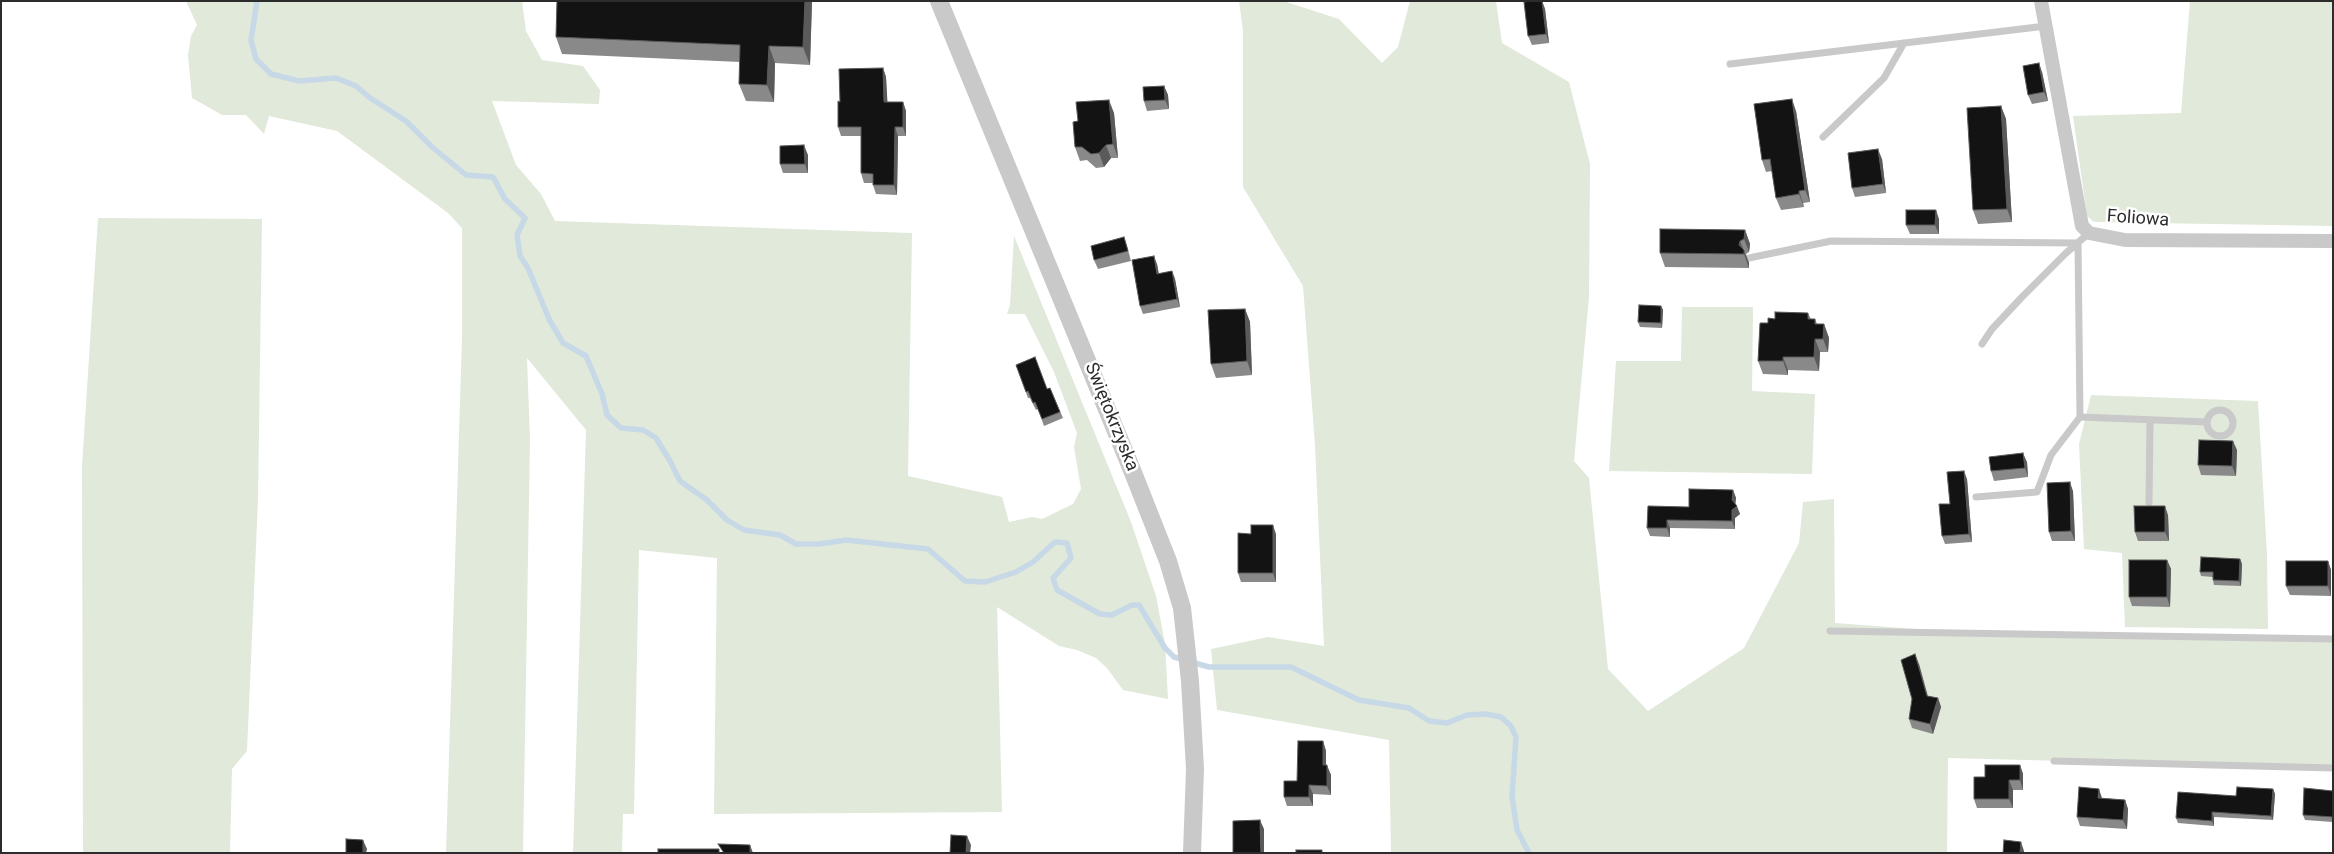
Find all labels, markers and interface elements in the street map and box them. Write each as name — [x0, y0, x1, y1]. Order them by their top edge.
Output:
street label: Foliowa — [2106, 206, 2170, 232]
street label: Świętokrzyska — [1079, 360, 1143, 474]

